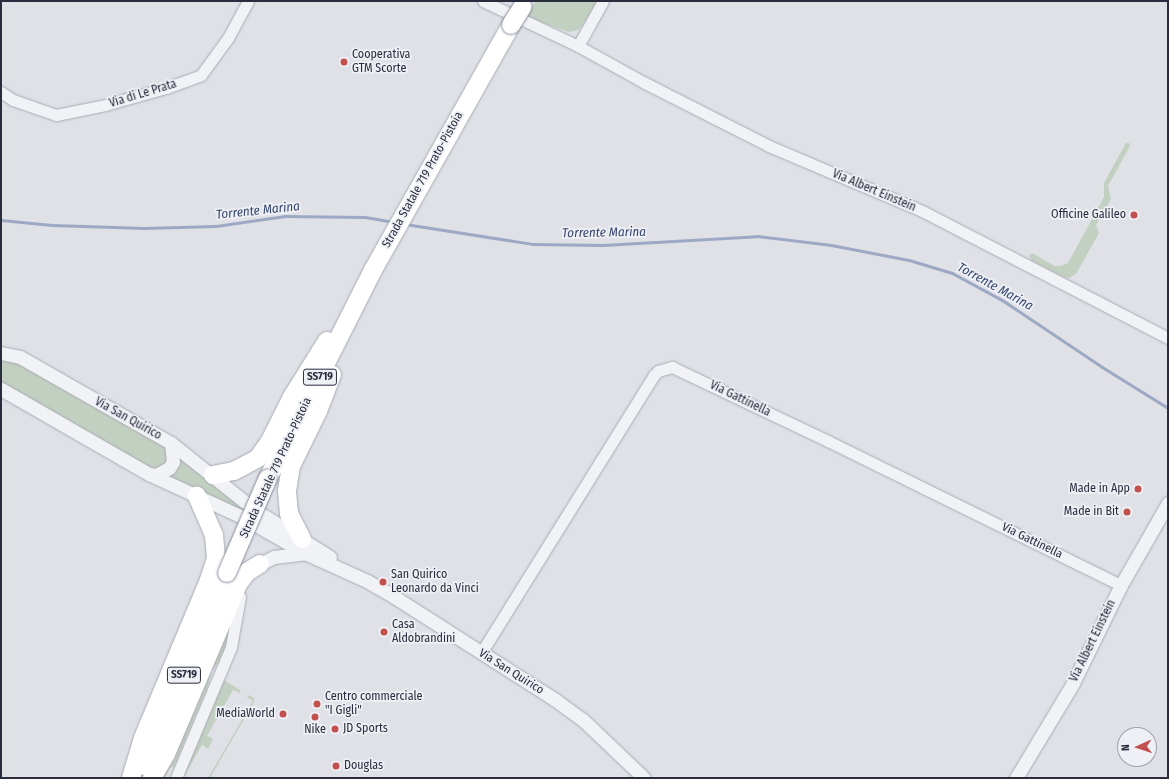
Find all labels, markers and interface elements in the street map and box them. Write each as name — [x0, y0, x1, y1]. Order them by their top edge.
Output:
place label: Cooperativa GTM Scorte — [352, 48, 410, 76]
marker: Cooperativa GTM Scorte — [339, 57, 349, 67]
street label: Via di Le Prata — [108, 77, 178, 111]
street label: Strada Statale 719 Prato-Pistoia — [380, 109, 466, 251]
street label: Via Albert Einstein — [830, 167, 918, 215]
water label: Torrente Marina — [215, 199, 301, 223]
place label: Officine Galileo — [1051, 208, 1126, 222]
marker: Officine Galileo — [1129, 210, 1139, 220]
water label: Torrente Marina — [562, 224, 646, 242]
water label: Torrente Marina — [954, 260, 1036, 314]
road number: SS719 — [302, 368, 338, 386]
street label: Via Gattinella — [707, 378, 773, 420]
street label: Via San Quirico — [92, 395, 164, 443]
street label: Strada Statale 719 Prato-Pistoia — [237, 395, 315, 541]
place label: Made in App — [1069, 482, 1130, 496]
marker: Made in App — [1133, 484, 1143, 494]
place label: Made in Bit — [1064, 505, 1119, 519]
marker: Made in Bit — [1122, 507, 1132, 517]
street label: Via Gattinella — [999, 520, 1065, 562]
place label: San Quirico Leonardo da Vinci — [391, 568, 479, 596]
marker: San Quirico Leonardo da Vinci — [378, 577, 388, 587]
street label: Via Albert Einstein — [1067, 598, 1119, 684]
place label: Casa Aldobrandini — [392, 618, 455, 646]
marker: Casa Aldobrandini — [379, 627, 389, 637]
street label: Via San Quirico — [476, 646, 546, 698]
road number: SS719 — [166, 666, 202, 684]
place label: Centro commerciale "I Gigli" — [325, 690, 422, 718]
marker: Centro commerciale "I Gigli" — [312, 699, 322, 709]
place label: MediaWorld — [216, 707, 275, 721]
marker: MediaWorld — [278, 709, 288, 719]
marker: Nike — [310, 712, 320, 722]
place label: JD Sports — [343, 722, 388, 736]
place label: Nike — [304, 723, 326, 737]
marker: JD Sports — [330, 724, 340, 734]
north arrow — [1117, 727, 1157, 767]
text: N — [1119, 744, 1132, 751]
place label: Douglas — [344, 759, 383, 773]
marker: Douglas — [331, 761, 341, 771]

